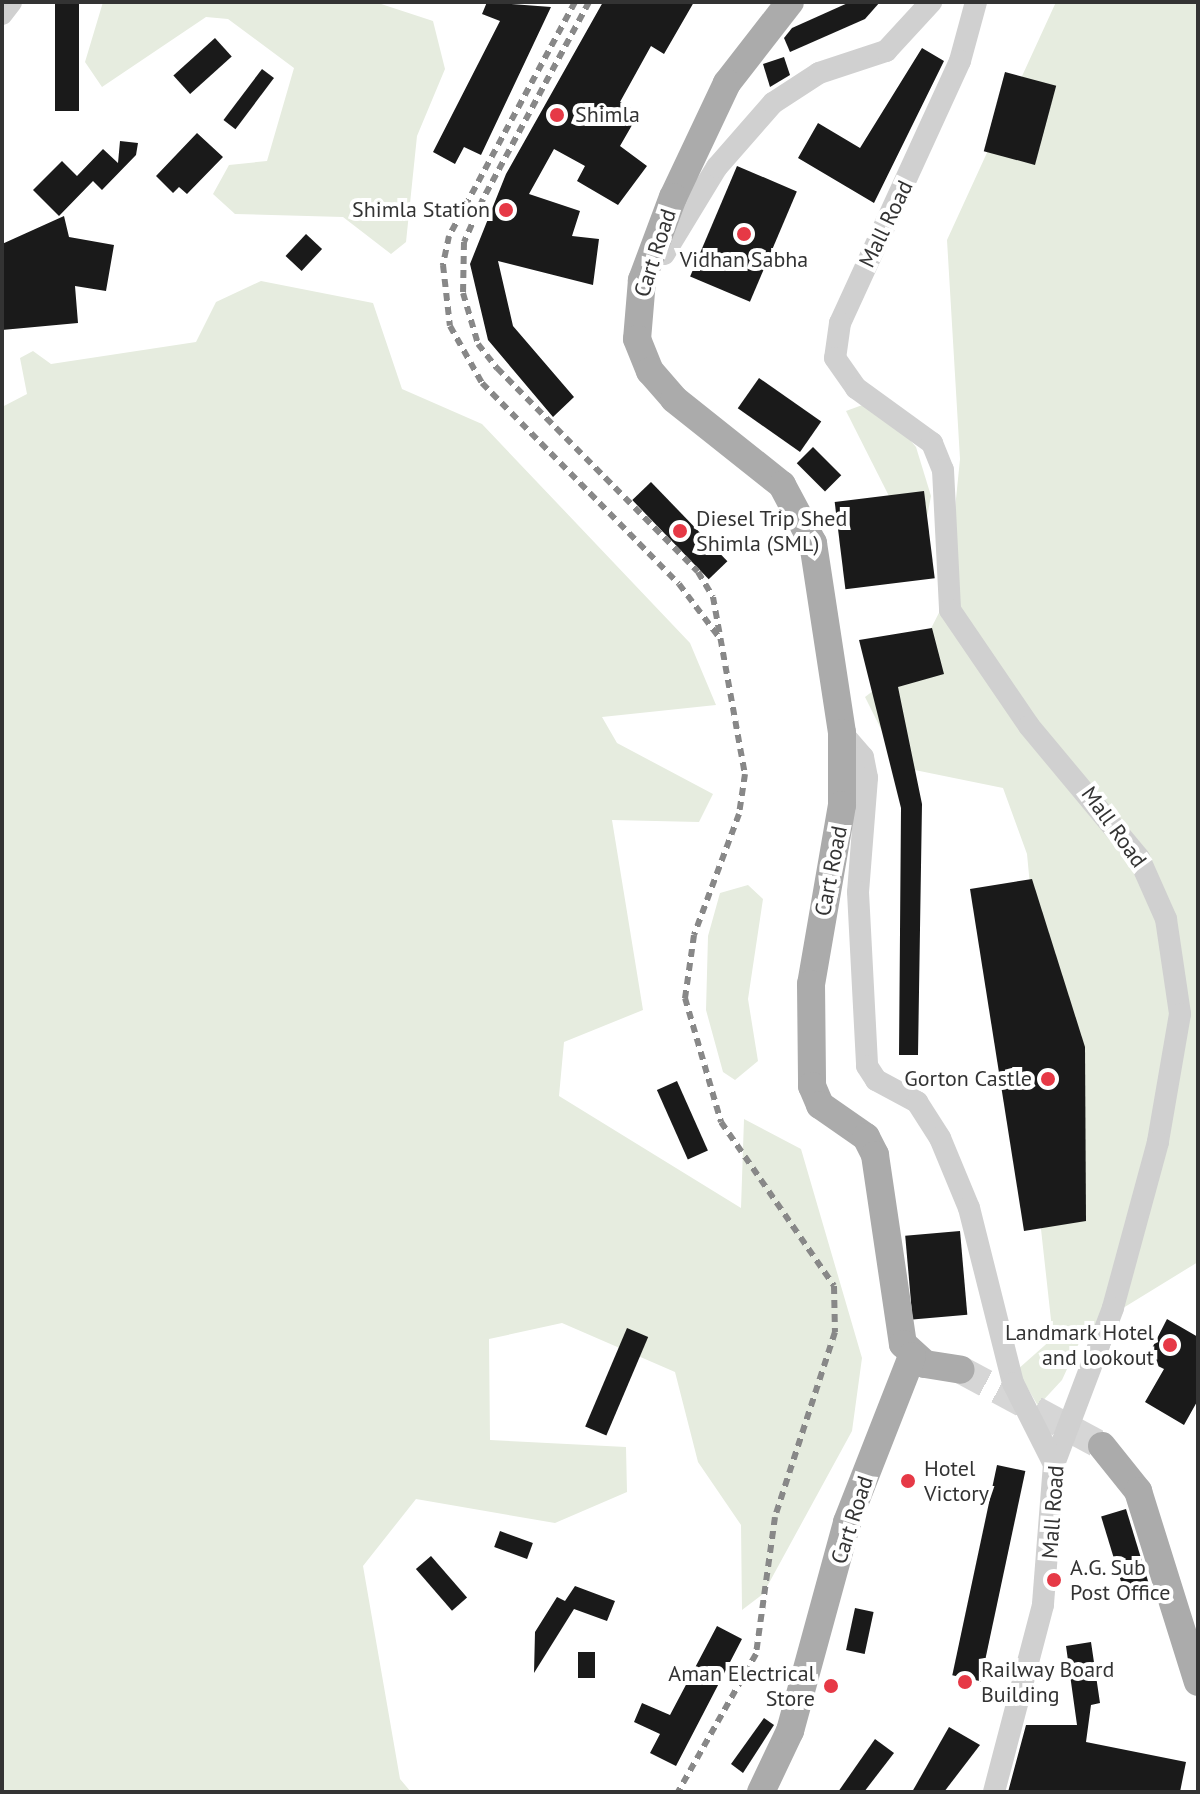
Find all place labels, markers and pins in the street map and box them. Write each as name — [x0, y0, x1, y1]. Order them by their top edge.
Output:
place label: Shimla — [575, 102, 640, 128]
marker: Shimla — [546, 104, 568, 126]
place label: Shimla Station — [352, 197, 490, 223]
marker: Shimla Station — [497, 201, 515, 219]
marker: Vidhan Sabha — [735, 225, 753, 243]
place label: Vidhan Sabha — [680, 247, 808, 273]
place label: Diesel Trip Shed Shimla (SML) — [696, 505, 848, 556]
marker: Diesel Trip Shed Shimla (SML) — [671, 522, 689, 540]
place label: Gorton Castle — [904, 1066, 1032, 1092]
marker: Gorton Castle — [1039, 1070, 1057, 1088]
place label: Landmark Hotel and lookout — [1004, 1319, 1154, 1370]
marker: Landmark Hotel and lookout — [1161, 1336, 1179, 1354]
place label: Hotel Victory — [924, 1455, 989, 1506]
marker: Hotel Victory — [899, 1472, 917, 1490]
place label: A.G. Sub Post Office — [1070, 1554, 1170, 1606]
marker: A.G. Sub Post Office — [1045, 1571, 1063, 1589]
place label: Railway Board Building — [981, 1656, 1115, 1708]
place label: Aman Electrical Store — [668, 1660, 815, 1712]
marker: Railway Board Building — [956, 1673, 974, 1691]
marker: Aman Electrical Store — [822, 1677, 840, 1695]

